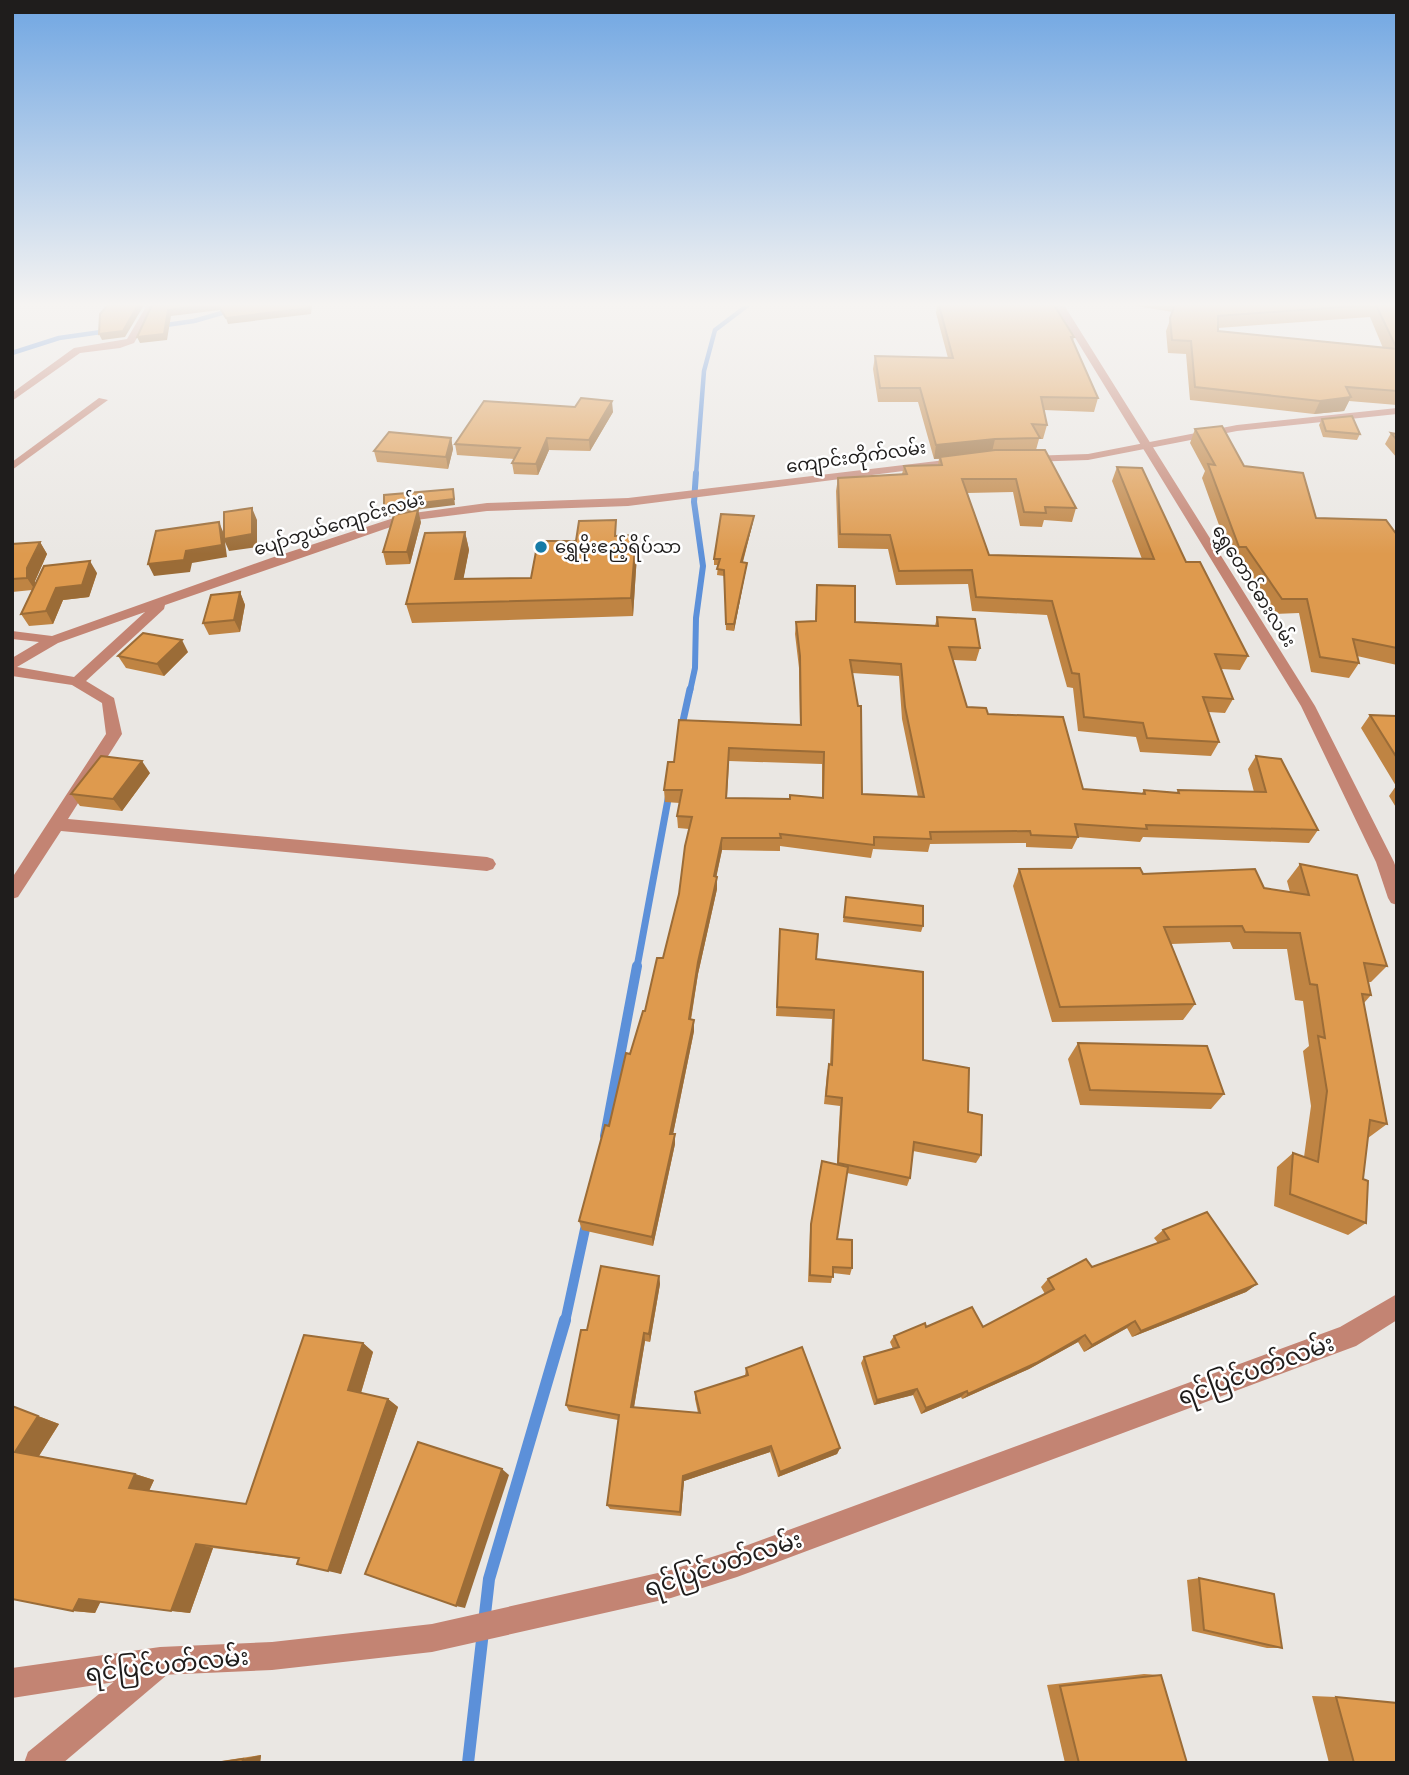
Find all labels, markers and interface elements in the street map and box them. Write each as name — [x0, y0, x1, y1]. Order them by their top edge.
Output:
street label: ကျောင်းတိုက်လမ်း — [784, 433, 928, 482]
street label: ပျော်ဘွယ်ကျောင်းလမ်း — [250, 486, 428, 564]
street label: ရွှေတောင်ဓားလမ်း — [1204, 520, 1302, 653]
place label: ရွှေမိုးဧည့်ရိပ်သာ — [555, 533, 681, 562]
marker: ရွှေမိုးဧည့်ရိပ်သာ — [533, 539, 549, 555]
street label: ရင်ပြင်ပတ်လမ်း — [1173, 1327, 1340, 1416]
street label: ရင်ပြင်ပတ်လမ်း — [640, 1523, 807, 1607]
street label: ရင်ပြင်ပတ်လမ်း — [84, 1641, 251, 1692]

